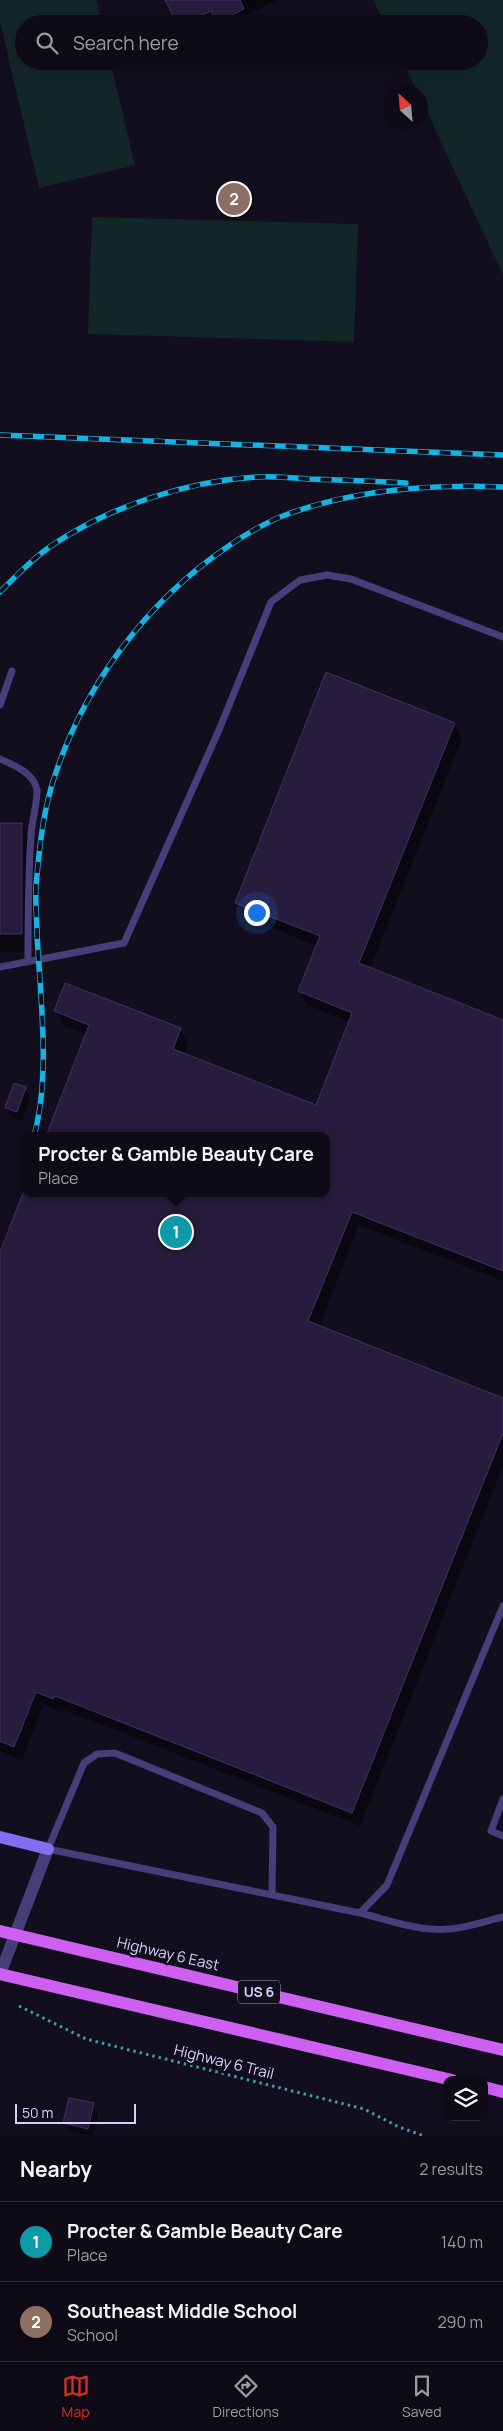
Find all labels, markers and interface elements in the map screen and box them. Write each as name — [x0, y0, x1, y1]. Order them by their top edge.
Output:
search box — [15, 15, 488, 70]
icon: search — [33, 29, 61, 57]
text: Search here — [73, 30, 179, 56]
north arrow — [383, 85, 428, 130]
pin: 2 — [218, 180, 250, 218]
your location — [244, 900, 270, 926]
popup — [22, 1132, 330, 1197]
text: Procter & Gamble Beauty Care — [38, 1141, 314, 1167]
text: Place — [38, 1167, 78, 1189]
pin: 1 — [160, 1213, 192, 1251]
street label: Highway 6 East — [115, 1932, 221, 1975]
road number: US 6 — [238, 1980, 280, 2004]
street label: Highway 6 Trail — [172, 2039, 276, 2084]
map controls — [443, 2076, 488, 2121]
button: layers — [443, 2076, 488, 2121]
scale bar — [15, 2101, 136, 2124]
text: 50 m — [22, 2103, 53, 2122]
text: Nearby — [20, 2155, 92, 2183]
text: 2 results — [419, 2158, 483, 2180]
text: Procter & Gamble Beauty Care — [67, 2218, 343, 2244]
text: 1 — [32, 2231, 40, 2253]
text: 140 m — [441, 2231, 483, 2253]
text: Place — [67, 2244, 107, 2266]
text: Southeast Middle School — [67, 2298, 297, 2324]
text: 2 — [31, 2311, 41, 2333]
text: 290 m — [437, 2311, 483, 2333]
text: School — [67, 2324, 118, 2346]
tab: Map — [62, 2372, 90, 2421]
tab: Directions — [213, 2372, 279, 2421]
tab: Saved — [402, 2372, 441, 2421]

